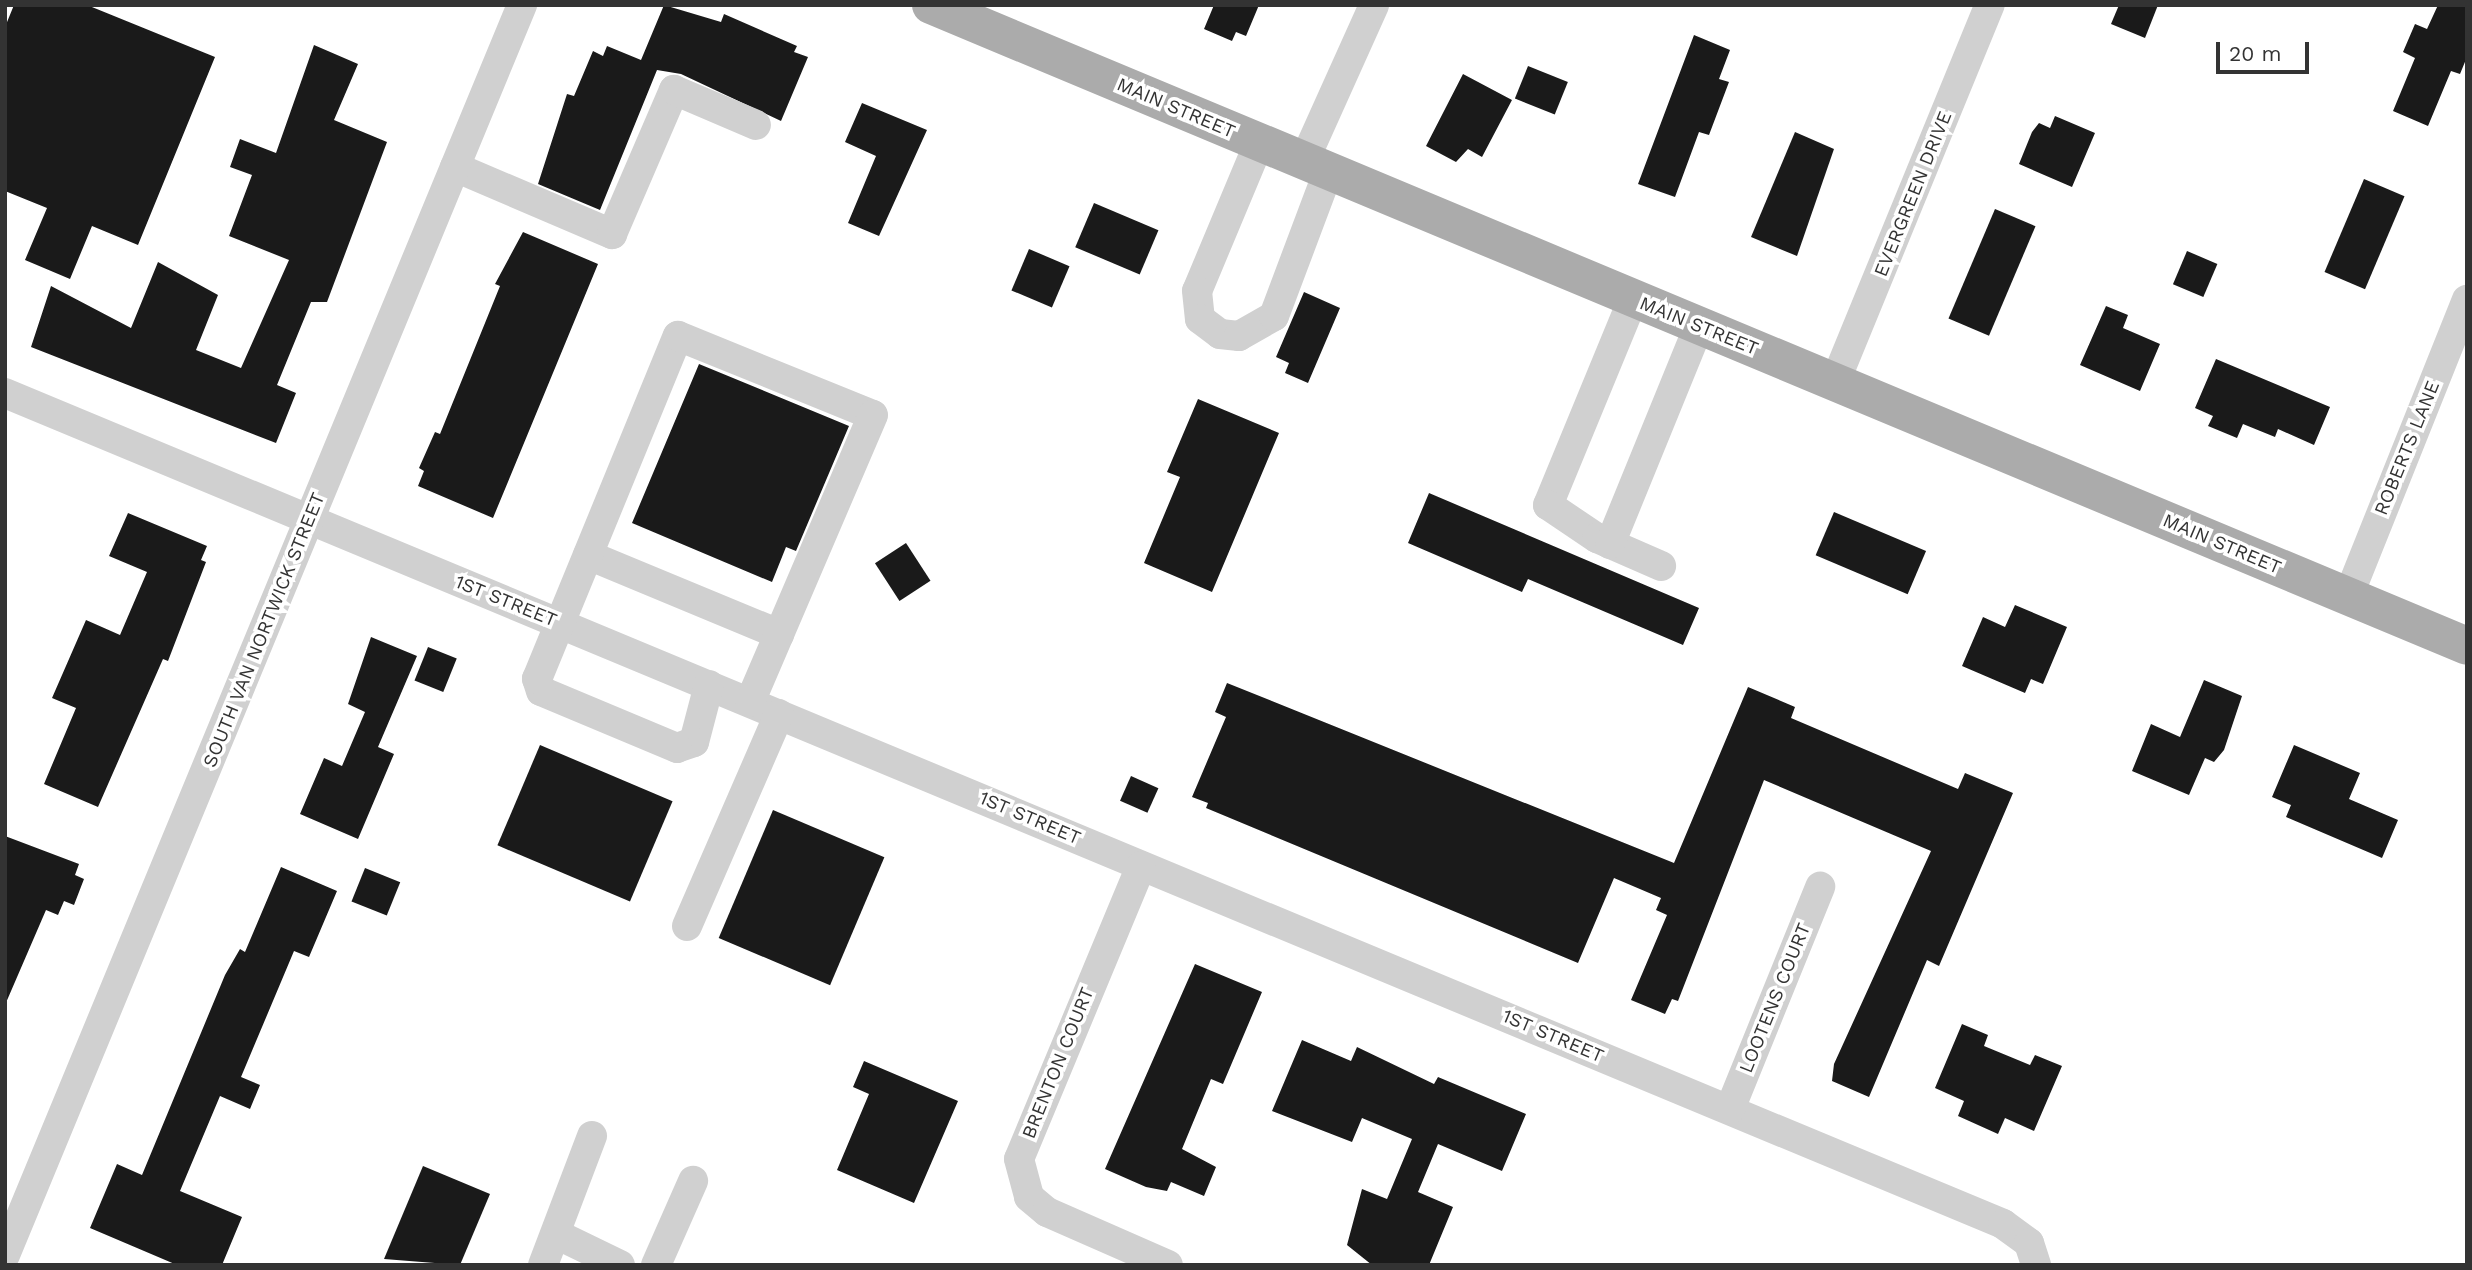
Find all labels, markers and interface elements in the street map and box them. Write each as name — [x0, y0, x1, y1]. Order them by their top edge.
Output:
scale bar — [2220, 28, 2313, 72]
text: 20 m — [2229, 41, 2281, 66]
street label: MAIN STREET — [1113, 73, 1239, 143]
street label: EVERGREEN DRIVE — [1869, 108, 1957, 280]
street label: MAIN STREET — [1636, 292, 1762, 360]
street label: ROBERTS LANE — [2370, 377, 2444, 519]
street label: SOUTH VAN NORTWICK STREET — [198, 489, 330, 771]
street label: MAIN STREET — [2159, 509, 2285, 579]
street label: 1ST STREET — [451, 570, 561, 632]
street label: 1ST STREET — [976, 786, 1084, 850]
street label: LOOTENS COURT — [1735, 920, 1815, 1076]
street label: BRENTON COURT — [1017, 984, 1099, 1142]
street label: 1ST STREET — [1499, 1004, 1607, 1068]

